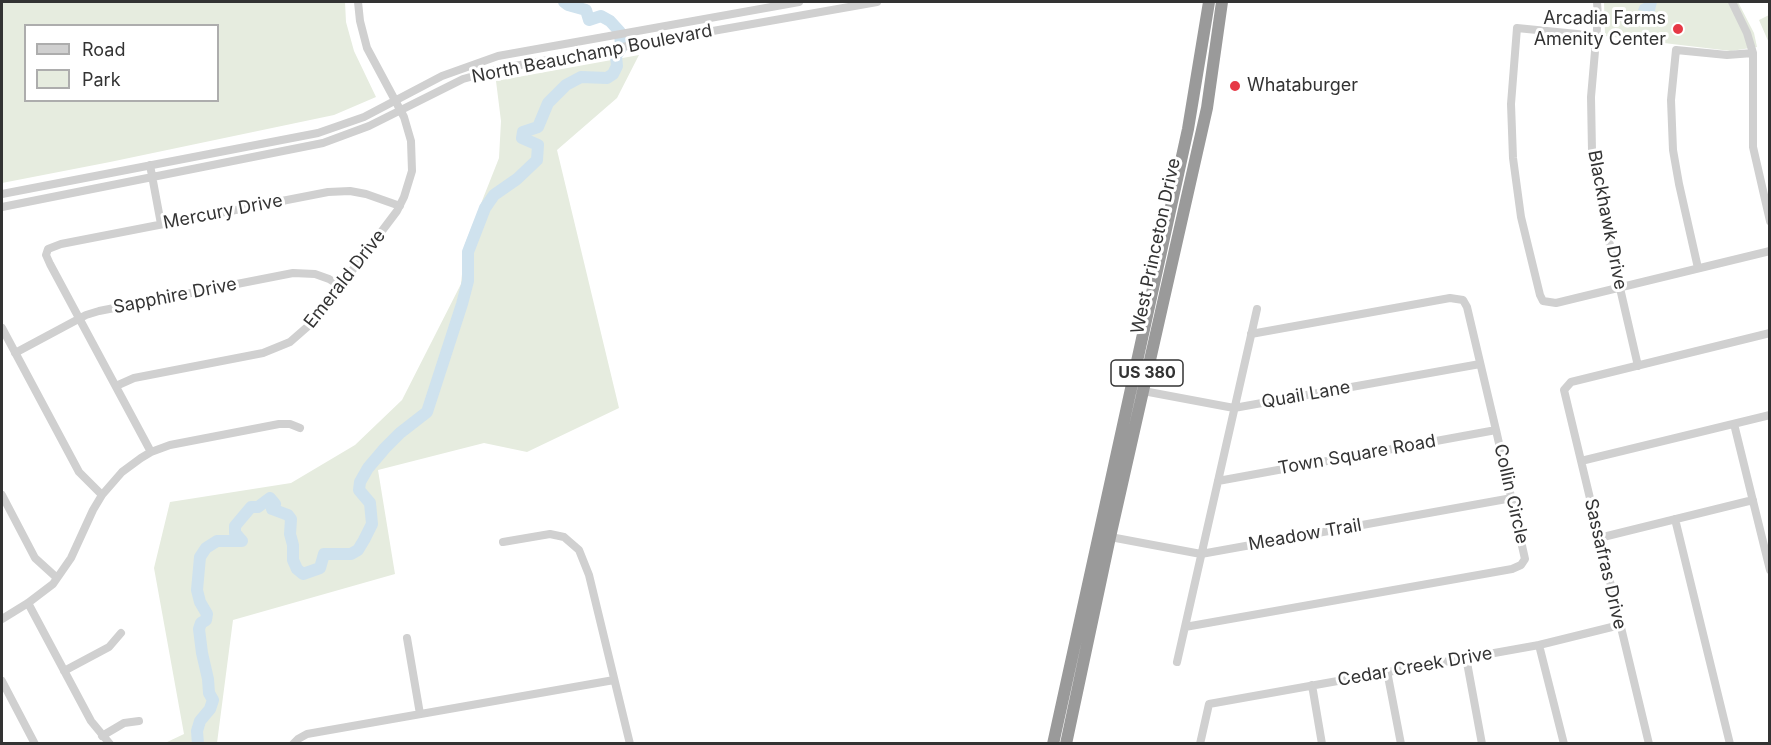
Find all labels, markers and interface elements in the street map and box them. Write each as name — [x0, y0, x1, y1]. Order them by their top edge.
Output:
place label: Arcadia Farms Amenity Center — [1534, 8, 1666, 50]
street label: North Beauchamp Boulevard — [470, 20, 714, 88]
marker: Arcadia Farms Amenity Center — [1671, 22, 1685, 36]
legend — [24, 24, 219, 102]
text: Road — [82, 39, 125, 60]
text: Park — [82, 69, 121, 90]
place label: Whataburger — [1247, 75, 1358, 97]
marker: Whataburger — [1228, 79, 1242, 93]
street label: Blackhawk Drive — [1583, 148, 1631, 292]
street label: West Princeton Drive — [1127, 156, 1185, 336]
street label: Mercury Drive — [162, 190, 284, 234]
street label: Emerald Drive — [300, 225, 390, 333]
street label: Sapphire Drive — [111, 273, 239, 319]
road number: US 380 — [1111, 360, 1183, 386]
street label: Quail Lane — [1260, 377, 1352, 413]
street label: Town Square Road — [1276, 430, 1438, 480]
street label: Collin Circle — [1489, 442, 1533, 546]
street label: Sassafras Drive — [1579, 497, 1631, 631]
street label: Meadow Trail — [1247, 514, 1363, 556]
street label: Cedar Creek Drive — [1336, 643, 1494, 691]

